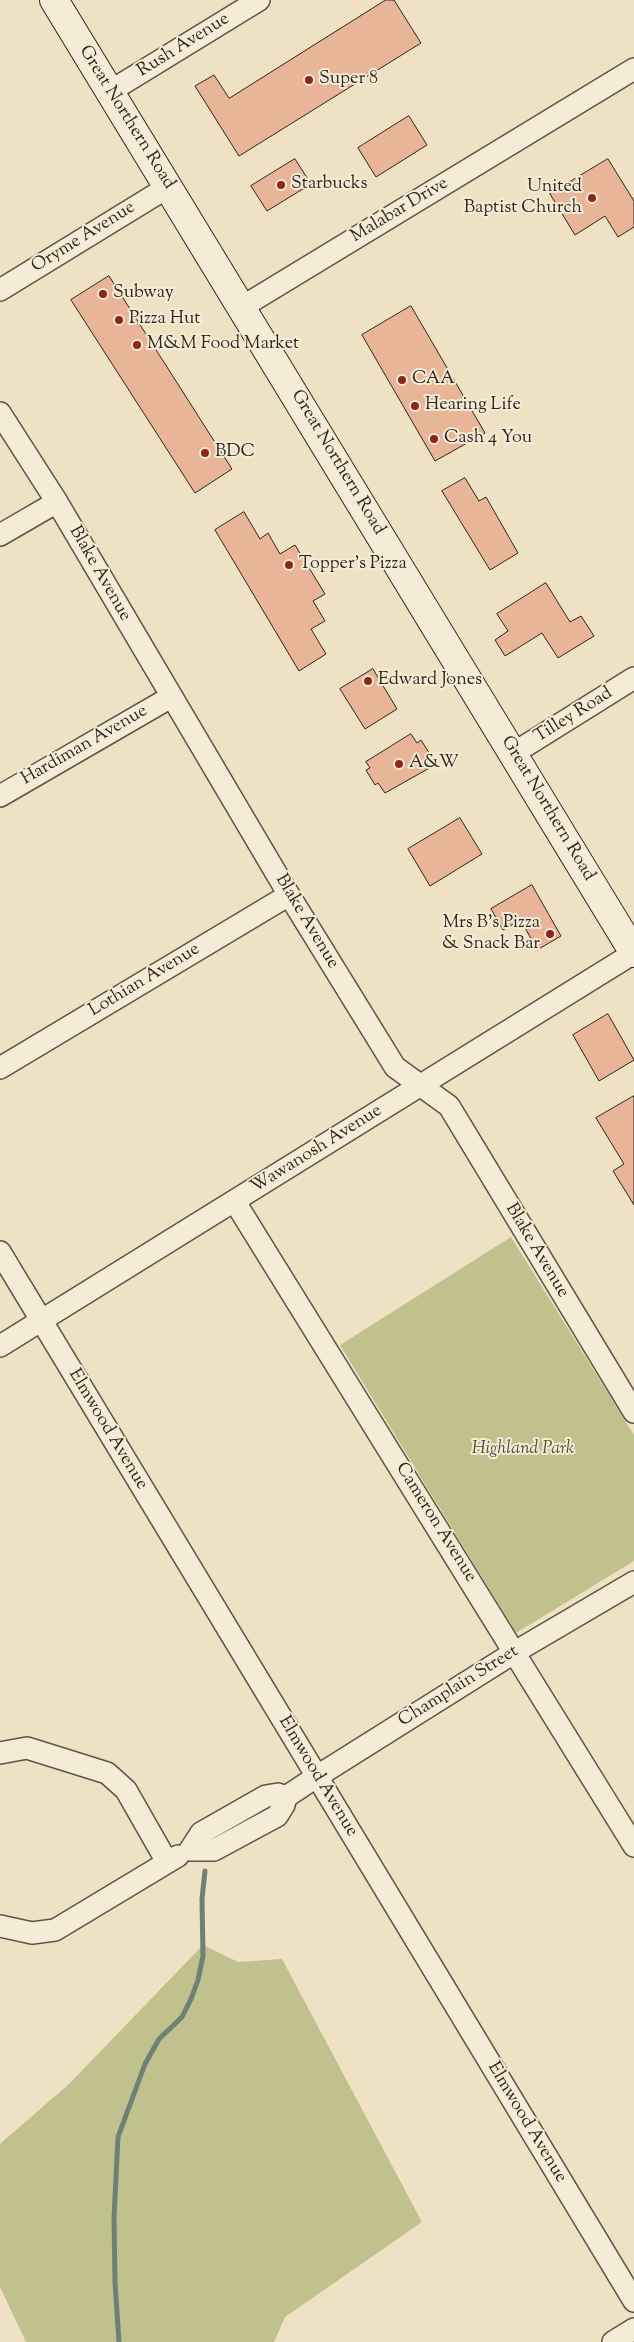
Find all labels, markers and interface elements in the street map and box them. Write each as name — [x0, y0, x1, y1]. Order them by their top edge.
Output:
street label: Rush Avenue — [134, 9, 234, 83]
street label: Great Northern Road — [73, 42, 179, 194]
place label: Super 8 — [319, 69, 378, 91]
marker: Super 8 — [303, 74, 315, 86]
street label: Malabar Drive — [347, 173, 453, 249]
place label: Starbucks — [291, 174, 368, 196]
place label: United Baptist Church — [464, 177, 582, 220]
marker: Starbucks — [275, 179, 287, 191]
marker: United Baptist Church — [586, 192, 598, 204]
street label: Oryme Avenue — [28, 198, 140, 278]
place label: Subway — [113, 283, 174, 305]
marker: Subway — [97, 288, 109, 300]
place label: Pizza Hut — [129, 309, 201, 331]
marker: Pizza Hut — [113, 314, 125, 326]
place label: M&M Food Market — [147, 334, 299, 356]
marker: M&M Food Market — [131, 339, 143, 351]
place label: CAA — [412, 369, 455, 391]
marker: CAA — [396, 374, 408, 386]
street label: Great Northern Road — [285, 387, 389, 539]
place label: Hearing Life — [425, 395, 521, 417]
marker: Hearing Life — [409, 400, 421, 412]
place label: Cash 4 You — [444, 428, 532, 450]
marker: Cash 4 You — [428, 433, 440, 445]
place label: BDC — [215, 442, 255, 464]
marker: BDC — [199, 447, 211, 459]
street label: Blake Avenue — [63, 523, 135, 625]
place label: Topper's Pizza — [299, 554, 407, 576]
marker: Topper's Pizza — [283, 559, 295, 571]
place label: Edward Jones — [378, 670, 482, 692]
marker: Edward Jones — [362, 675, 374, 687]
street label: Tilley Road — [531, 683, 617, 749]
street label: Hardiman Avenue — [18, 701, 152, 791]
street label: Great Northern Road — [495, 733, 599, 885]
place label: A&W — [409, 753, 459, 775]
marker: A&W — [393, 758, 405, 770]
street label: Blake Avenue — [269, 871, 343, 973]
place label: Mrs B's Pizza & Snack Bar — [442, 913, 540, 956]
marker: Mrs B's Pizza & Snack Bar — [544, 928, 556, 940]
street label: Lothian Avenue — [86, 939, 204, 1023]
street label: Wawanosh Avenue — [247, 1101, 387, 1199]
street label: Blake Avenue — [499, 1200, 573, 1302]
street label: Elmwood Avenue — [62, 1366, 152, 1494]
park label: Highland Park — [472, 1439, 574, 1461]
street label: Cameron Avenue — [390, 1459, 480, 1587]
street label: Champlain Street — [395, 1641, 523, 1733]
street label: Elmwood Avenue — [272, 1713, 362, 1841]
street label: Elmwood Avenue — [481, 2059, 571, 2187]

